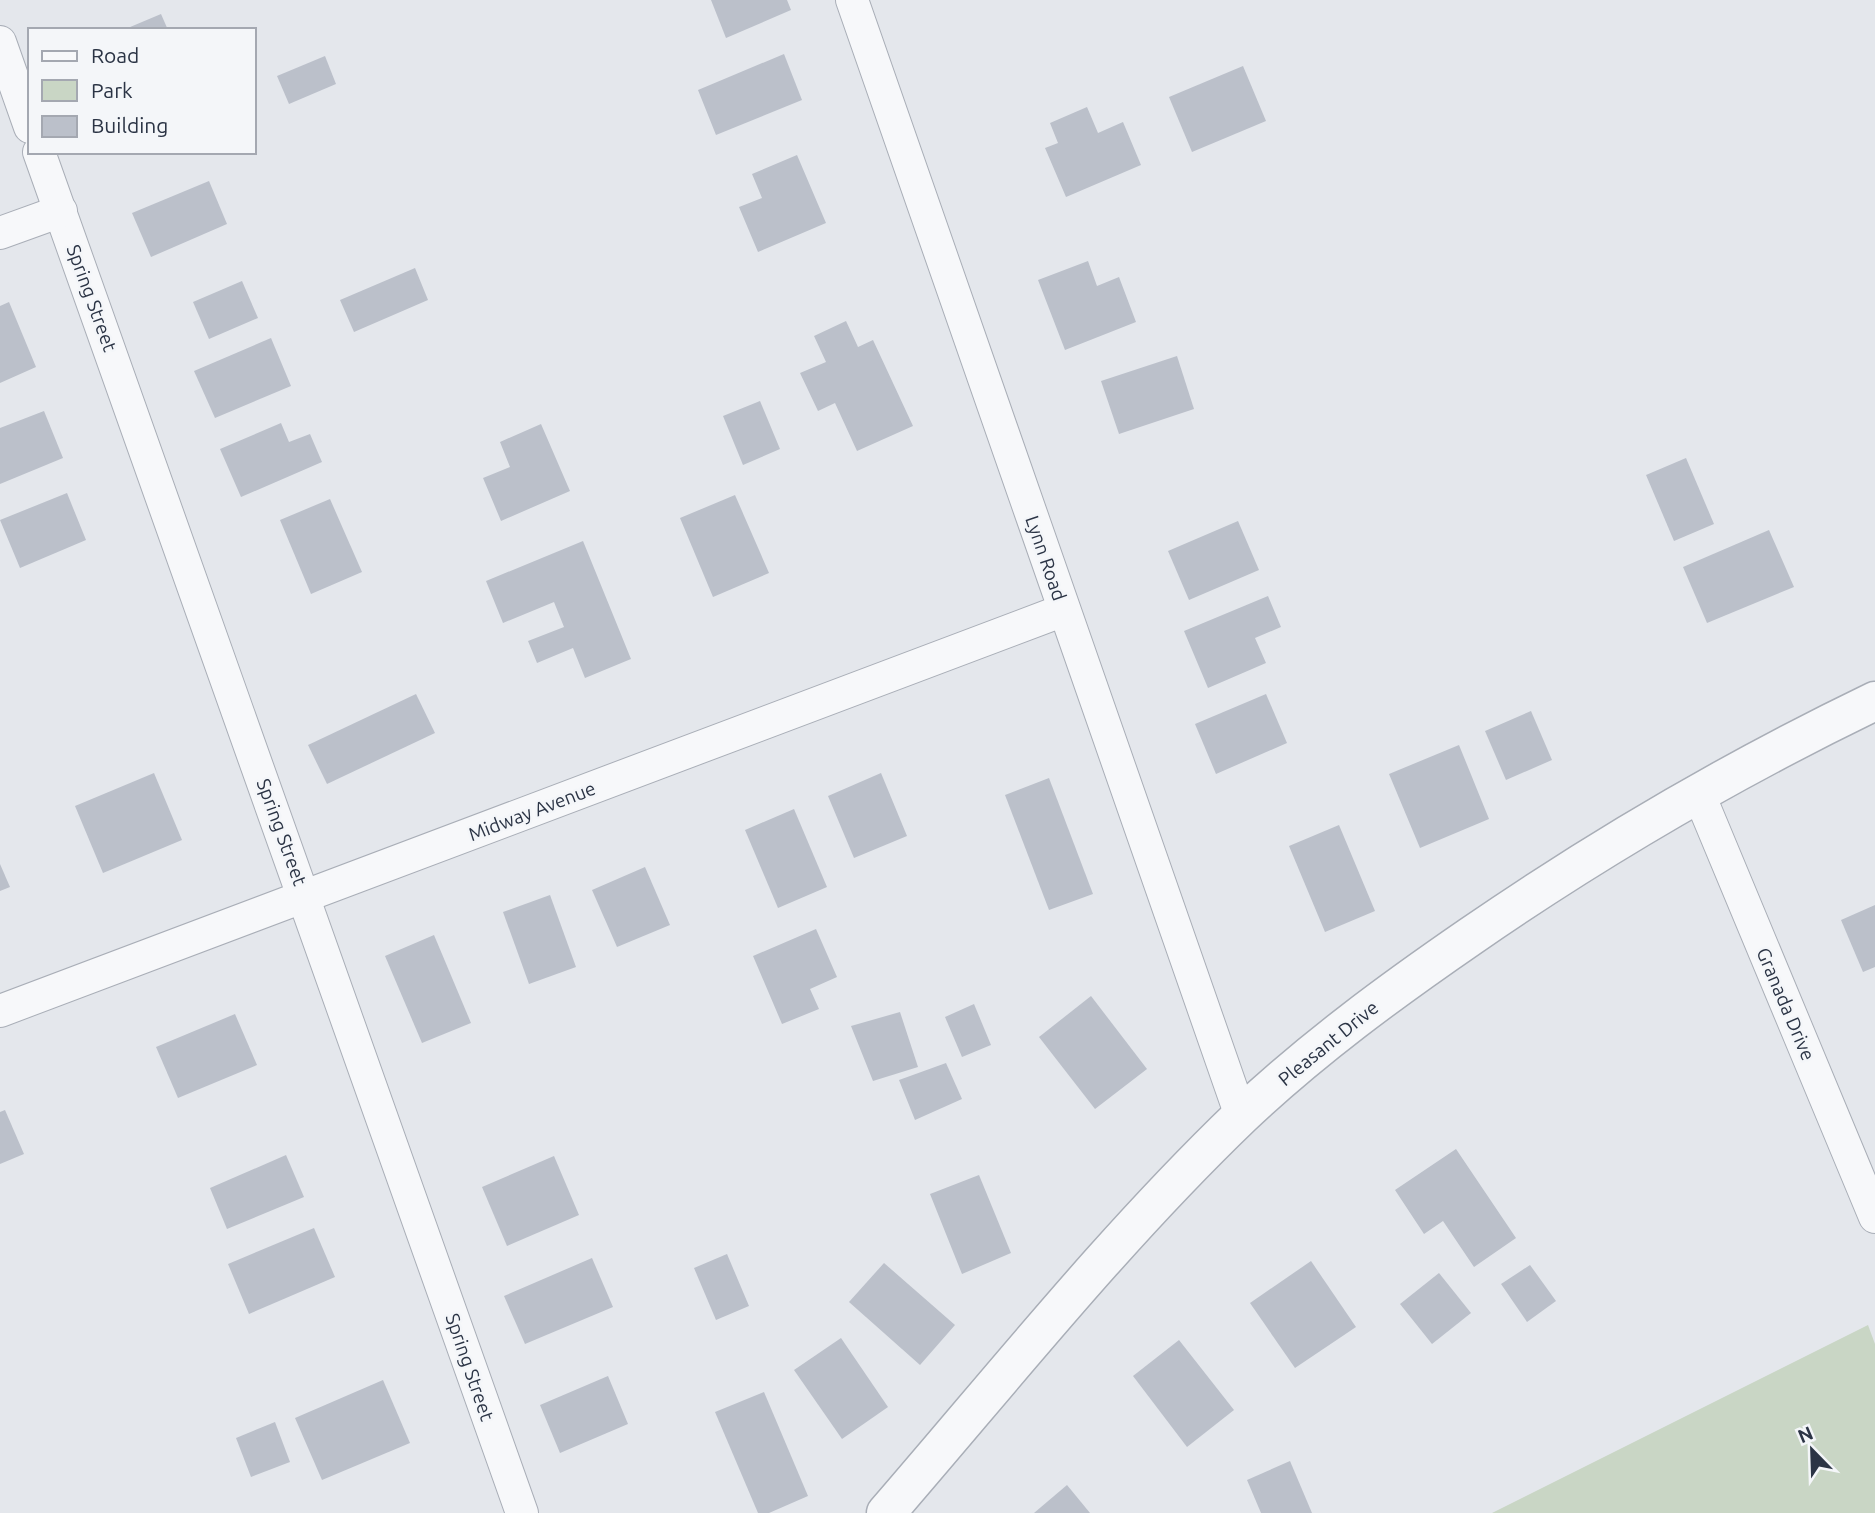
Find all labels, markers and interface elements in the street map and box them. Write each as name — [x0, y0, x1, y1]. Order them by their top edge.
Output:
legend — [28, 28, 256, 154]
text: Road — [91, 43, 139, 67]
text: Park — [91, 78, 133, 102]
text: Building — [91, 113, 168, 137]
street label: Spring Street — [62, 242, 122, 355]
street label: Lynn Road — [1021, 513, 1071, 603]
street label: Spring Street — [252, 776, 312, 889]
street label: Midway Avenue — [465, 777, 599, 845]
street label: Granada Drive — [1752, 944, 1820, 1064]
street label: Pleasant Drive — [1274, 996, 1382, 1090]
street label: Spring Street — [441, 1310, 499, 1424]
north arrow — [1777, 1415, 1847, 1485]
text: N — [1795, 1421, 1816, 1447]

